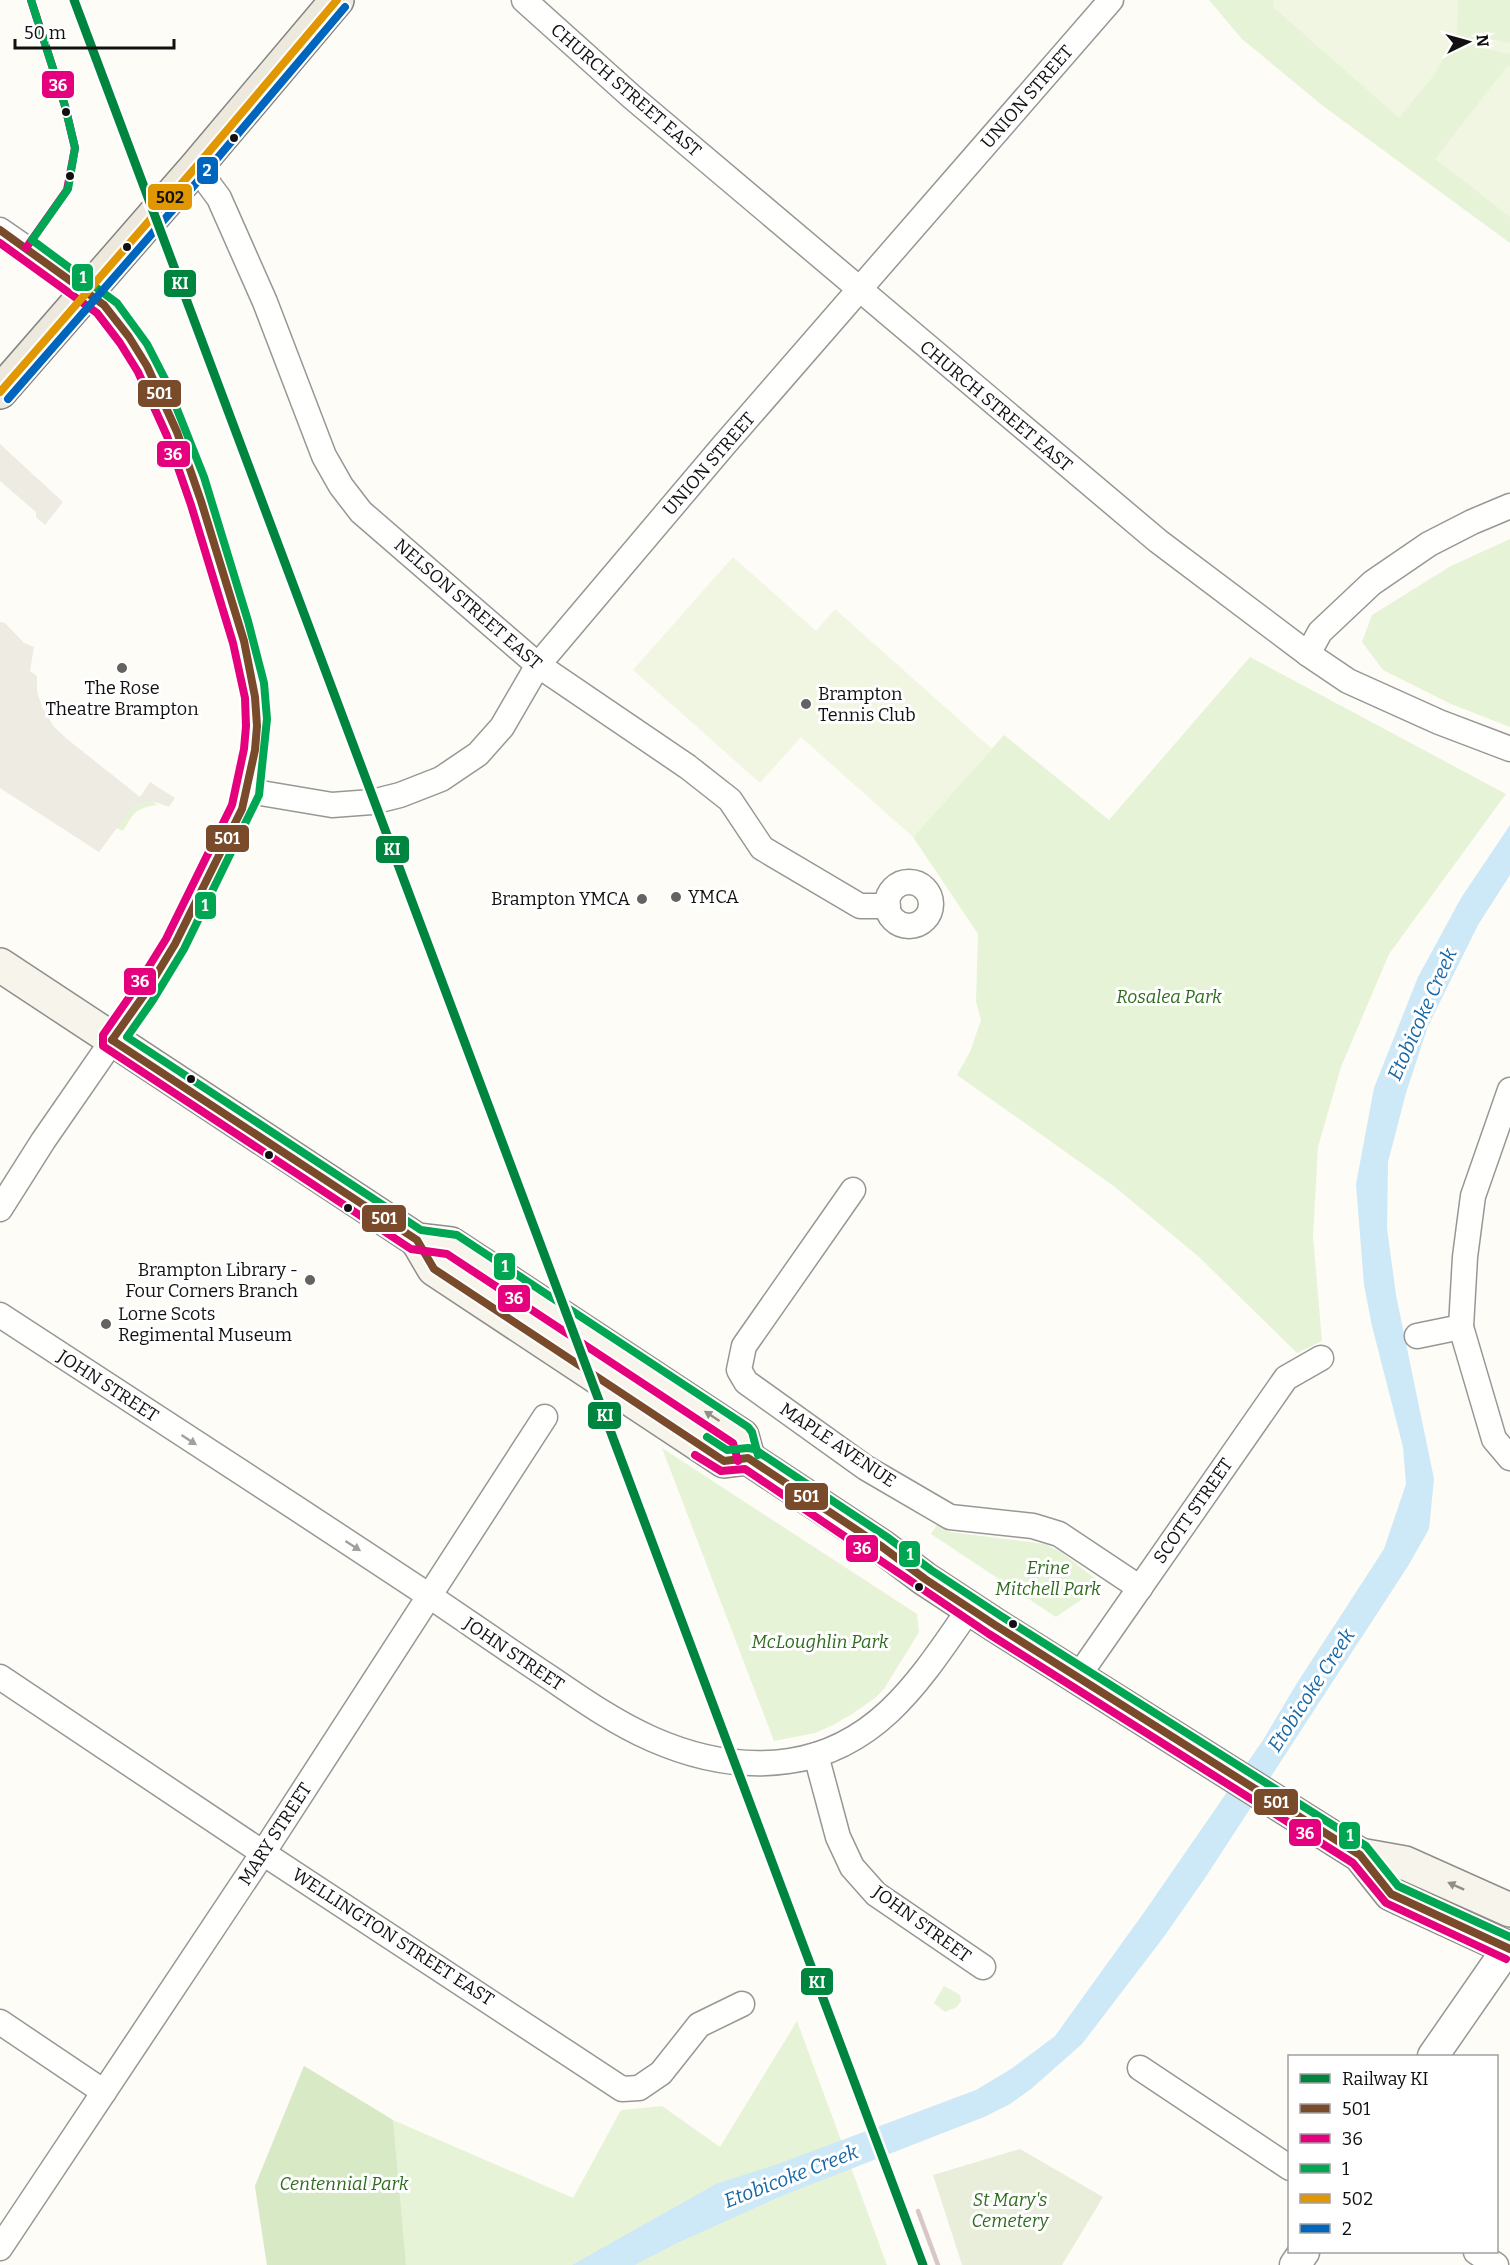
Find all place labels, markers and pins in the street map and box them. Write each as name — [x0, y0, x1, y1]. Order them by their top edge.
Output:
unlabelled marker — [60, 106, 72, 118]
unlabelled marker — [228, 132, 240, 144]
unlabelled marker — [64, 170, 76, 182]
unlabelled marker — [121, 241, 133, 253]
marker: The Rose Theatre Brampton — [115, 661, 129, 675]
place label: The Rose Theatre Brampton — [45, 677, 199, 720]
place label: Brampton Tennis Club — [818, 683, 916, 726]
marker: Brampton Tennis Club — [799, 697, 813, 711]
place label: YMCA — [688, 886, 739, 908]
place label: Brampton YMCA — [491, 888, 630, 910]
marker: YMCA — [669, 890, 683, 904]
marker: Brampton YMCA — [635, 892, 649, 906]
unlabelled marker — [185, 1073, 197, 1085]
unlabelled marker — [263, 1149, 275, 1161]
unlabelled marker — [342, 1202, 354, 1214]
place label: Brampton Library - Four Corners Branch — [125, 1259, 298, 1302]
marker: Brampton Library - Four Corners Branch — [303, 1273, 317, 1287]
place label: Lorne Scots Regimental Museum — [118, 1303, 292, 1346]
marker: Lorne Scots Regimental Museum — [99, 1317, 113, 1331]
unlabelled marker — [913, 1581, 925, 1593]
unlabelled marker — [1007, 1618, 1019, 1630]

